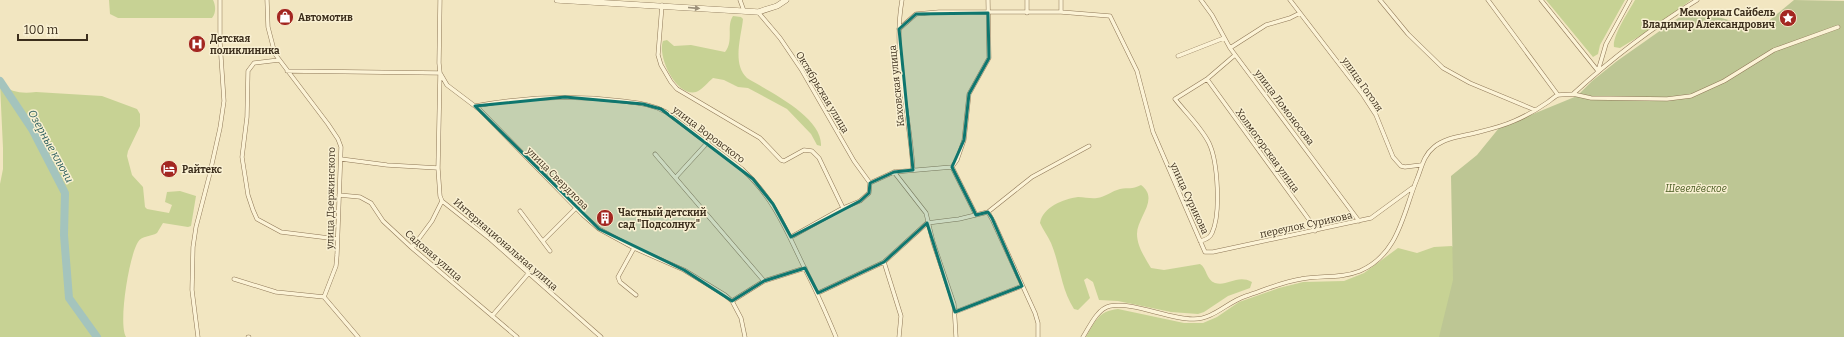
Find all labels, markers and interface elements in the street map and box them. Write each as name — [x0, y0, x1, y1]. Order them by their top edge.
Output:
one-way arrow — [688, 5, 700, 11]
shop icon: Автомотив — [275, 7, 295, 27]
place label: Мемориал Сайбель Владимир Александрович — [1642, 7, 1776, 31]
place icon: Мемориал Сайбель Владимир Александрович — [1778, 8, 1798, 28]
place label: Автомотив — [298, 12, 353, 24]
scale bar — [18, 16, 87, 42]
text: 100 m — [24, 23, 59, 37]
place label: Детская поликлиника — [210, 33, 280, 57]
hospital icon: Детская поликлиника — [187, 34, 207, 54]
street label: Каховская улица — [887, 44, 907, 127]
street label: Октябрьская улица — [793, 49, 852, 136]
street label: улица Гоголя — [1338, 54, 1386, 114]
street label: улица Ломоносова — [1251, 67, 1317, 148]
street label: улица Воровского — [669, 103, 747, 166]
street label: Холмогорская улица — [1233, 106, 1302, 195]
water label: Озерные ключи — [25, 107, 76, 185]
street label: улица Свердлова — [523, 144, 591, 213]
street label: улица Дзержинского — [324, 147, 338, 250]
hotel icon: Райтекс — [159, 159, 179, 179]
street label: улица Сурикова — [1167, 160, 1211, 237]
place label: Райтекс — [182, 164, 222, 176]
park label: Шевелёвское — [1665, 183, 1727, 195]
street label: Интернациональная улица — [451, 196, 560, 294]
place label: Частный детский сад "Подсолнух" — [618, 207, 707, 231]
building icon: Частный детский сад "Подсолнух" — [595, 208, 615, 228]
street label: переулок Сурикова — [1259, 209, 1354, 241]
street label: Садовая улица — [402, 228, 465, 284]

